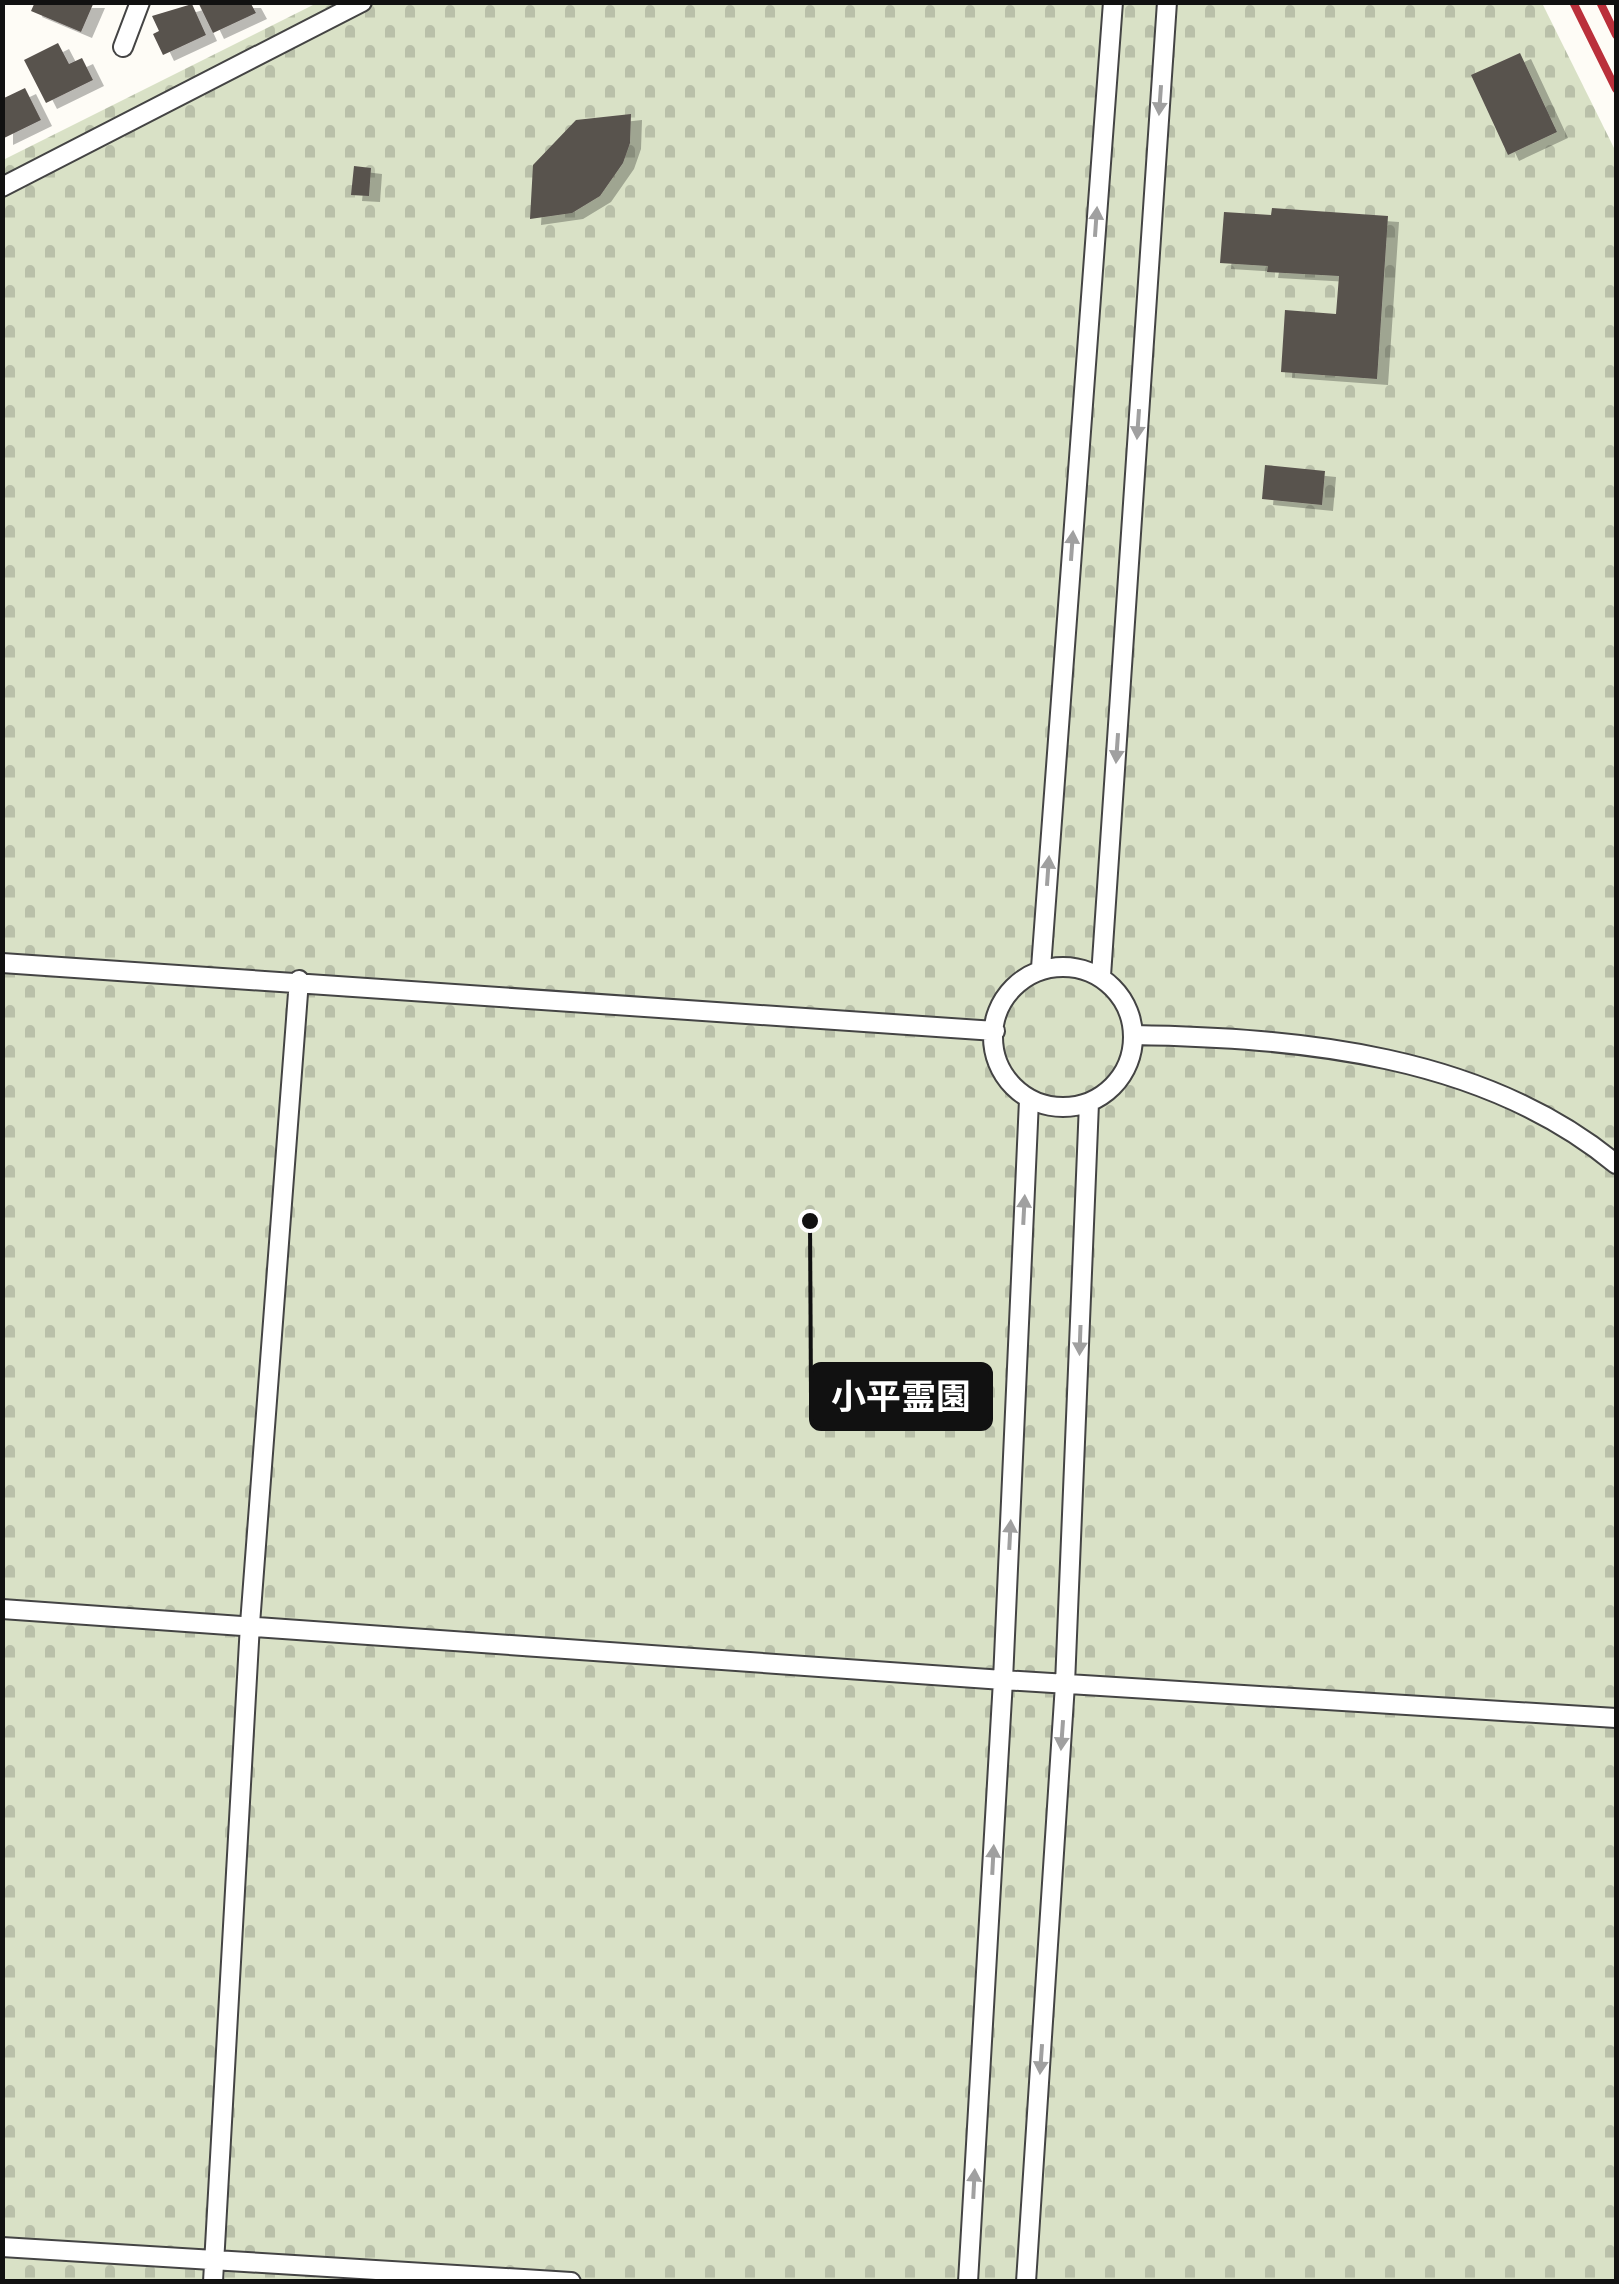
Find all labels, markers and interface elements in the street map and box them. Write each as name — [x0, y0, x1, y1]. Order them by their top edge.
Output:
one-way arrow — [1152, 84, 1168, 116]
one-way arrow — [1089, 206, 1105, 238]
one-way arrow — [1130, 409, 1146, 441]
one-way arrow — [1065, 530, 1081, 562]
one-way arrow — [1109, 733, 1125, 765]
one-way arrow — [1041, 854, 1057, 886]
one-way arrow — [1016, 1194, 1032, 1226]
one-way arrow — [1071, 1325, 1087, 1357]
callout: 小平霊園 — [811, 1364, 991, 1429]
text: 小平霊園 — [831, 1372, 971, 1425]
one-way arrow — [1002, 1519, 1018, 1551]
one-way arrow — [1054, 1719, 1070, 1751]
one-way arrow — [985, 1843, 1001, 1875]
one-way arrow — [1033, 2044, 1049, 2076]
one-way arrow — [966, 2168, 982, 2200]

